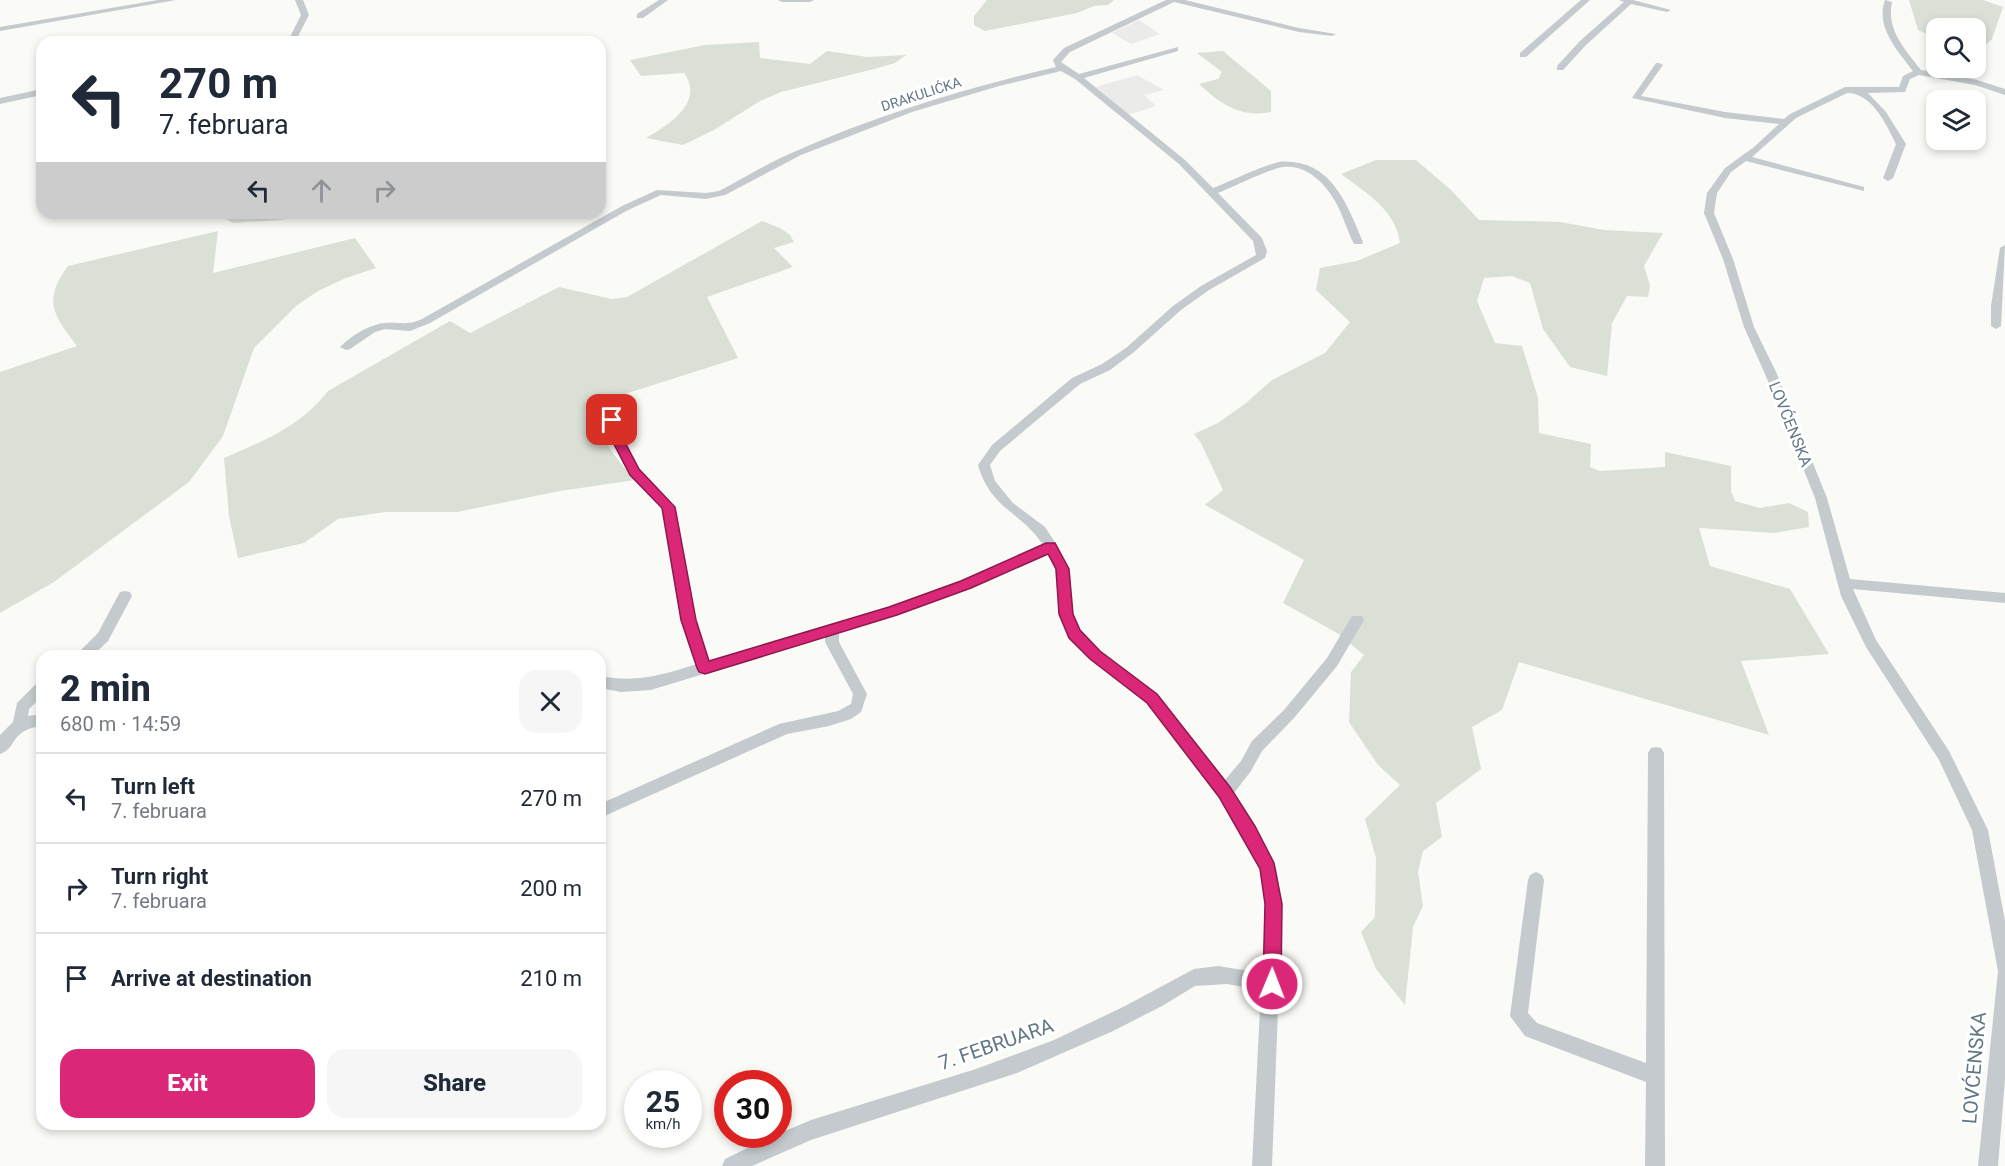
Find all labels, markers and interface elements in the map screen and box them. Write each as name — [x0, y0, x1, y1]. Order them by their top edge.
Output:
map controls — [1926, 18, 1986, 150]
button: search — [1926, 18, 1986, 78]
text: 270 m — [159, 59, 278, 108]
icon: left — [60, 60, 138, 138]
street label: DRAKULIĆKA — [879, 73, 963, 114]
button: layers — [1926, 90, 1986, 150]
text: 7. februara — [159, 109, 289, 141]
icon: left — [242, 174, 275, 207]
icon: ahead — [305, 174, 338, 207]
icon: right — [368, 174, 401, 207]
street label: LOVĆENSKA — [1765, 379, 1817, 470]
pin — [586, 394, 637, 445]
icon: arrive — [595, 403, 628, 436]
text: 2 min — [60, 668, 151, 710]
button: close — [519, 670, 582, 733]
text: 680 m · 14:59 — [60, 712, 181, 736]
text: Turn left — [111, 774, 195, 799]
icon: left — [60, 782, 93, 815]
text: 270 m — [520, 786, 582, 811]
text: 7. februara — [111, 799, 207, 823]
text: Turn right — [111, 864, 208, 889]
icon: right — [60, 872, 93, 905]
text: 200 m — [520, 876, 582, 901]
text: 7. februara — [111, 889, 207, 913]
position arrow — [1240, 952, 1304, 1016]
icon: arrive — [60, 962, 93, 995]
text: Arrive at destination — [111, 966, 312, 991]
text: 210 m — [520, 966, 582, 991]
street label: LOVĆENSKA — [1957, 1011, 1991, 1125]
street label: 7. FEBRUARA — [935, 1013, 1057, 1075]
button: Exit — [60, 1049, 315, 1118]
button: Share — [327, 1049, 582, 1118]
speed limit sign: 30 — [714, 1070, 792, 1148]
text: 25 — [646, 1084, 680, 1119]
text: km/h — [645, 1115, 681, 1133]

